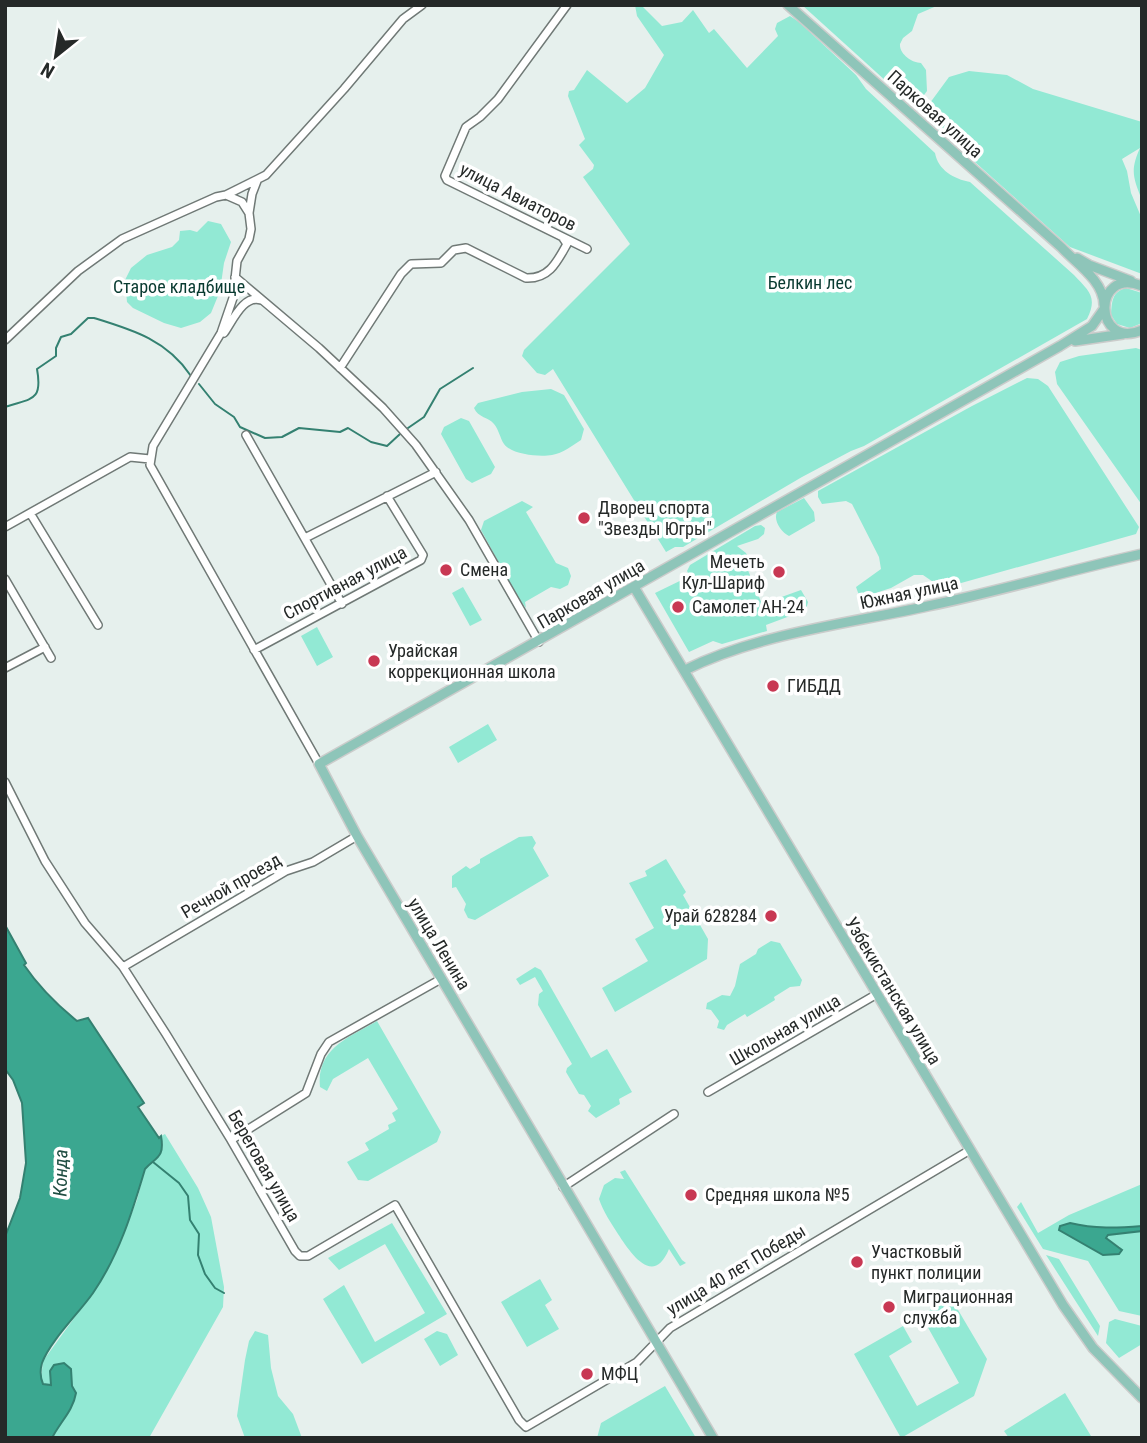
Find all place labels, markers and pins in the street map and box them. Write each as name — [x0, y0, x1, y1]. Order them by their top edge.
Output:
place label: Дворец спорта "Звезды Югры" — [598, 497, 712, 539]
marker: Дворец спорта "Звезды Югры" — [576, 510, 592, 526]
place label: Мечеть Кул-Шариф — [682, 551, 765, 593]
place label: Смена — [460, 559, 508, 580]
marker: Смена — [438, 562, 454, 578]
marker: Мечеть Кул-Шариф — [771, 564, 787, 580]
place label: Самолет АН-24 — [692, 596, 805, 617]
marker: Самолет АН-24 — [670, 599, 686, 615]
place label: Урайская коррекционная школа — [388, 640, 556, 682]
marker: Урайская коррекционная школа — [366, 653, 382, 669]
place label: ГИБДД — [787, 675, 841, 696]
marker: ГИБДД — [765, 678, 781, 694]
place label: Урай 628284 — [664, 905, 757, 926]
marker: Урай 628284 — [763, 908, 779, 924]
place label: Средняя школа №5 — [705, 1184, 850, 1205]
marker: Средняя школа №5 — [683, 1187, 699, 1203]
place label: Участковый пункт полиции — [871, 1241, 981, 1283]
marker: Участковый пункт полиции — [849, 1254, 865, 1270]
place label: Миграционная служба — [903, 1286, 1013, 1328]
marker: Миграционная служба — [881, 1299, 897, 1315]
place label: МФЦ — [601, 1363, 638, 1384]
marker: МФЦ — [579, 1366, 595, 1382]

